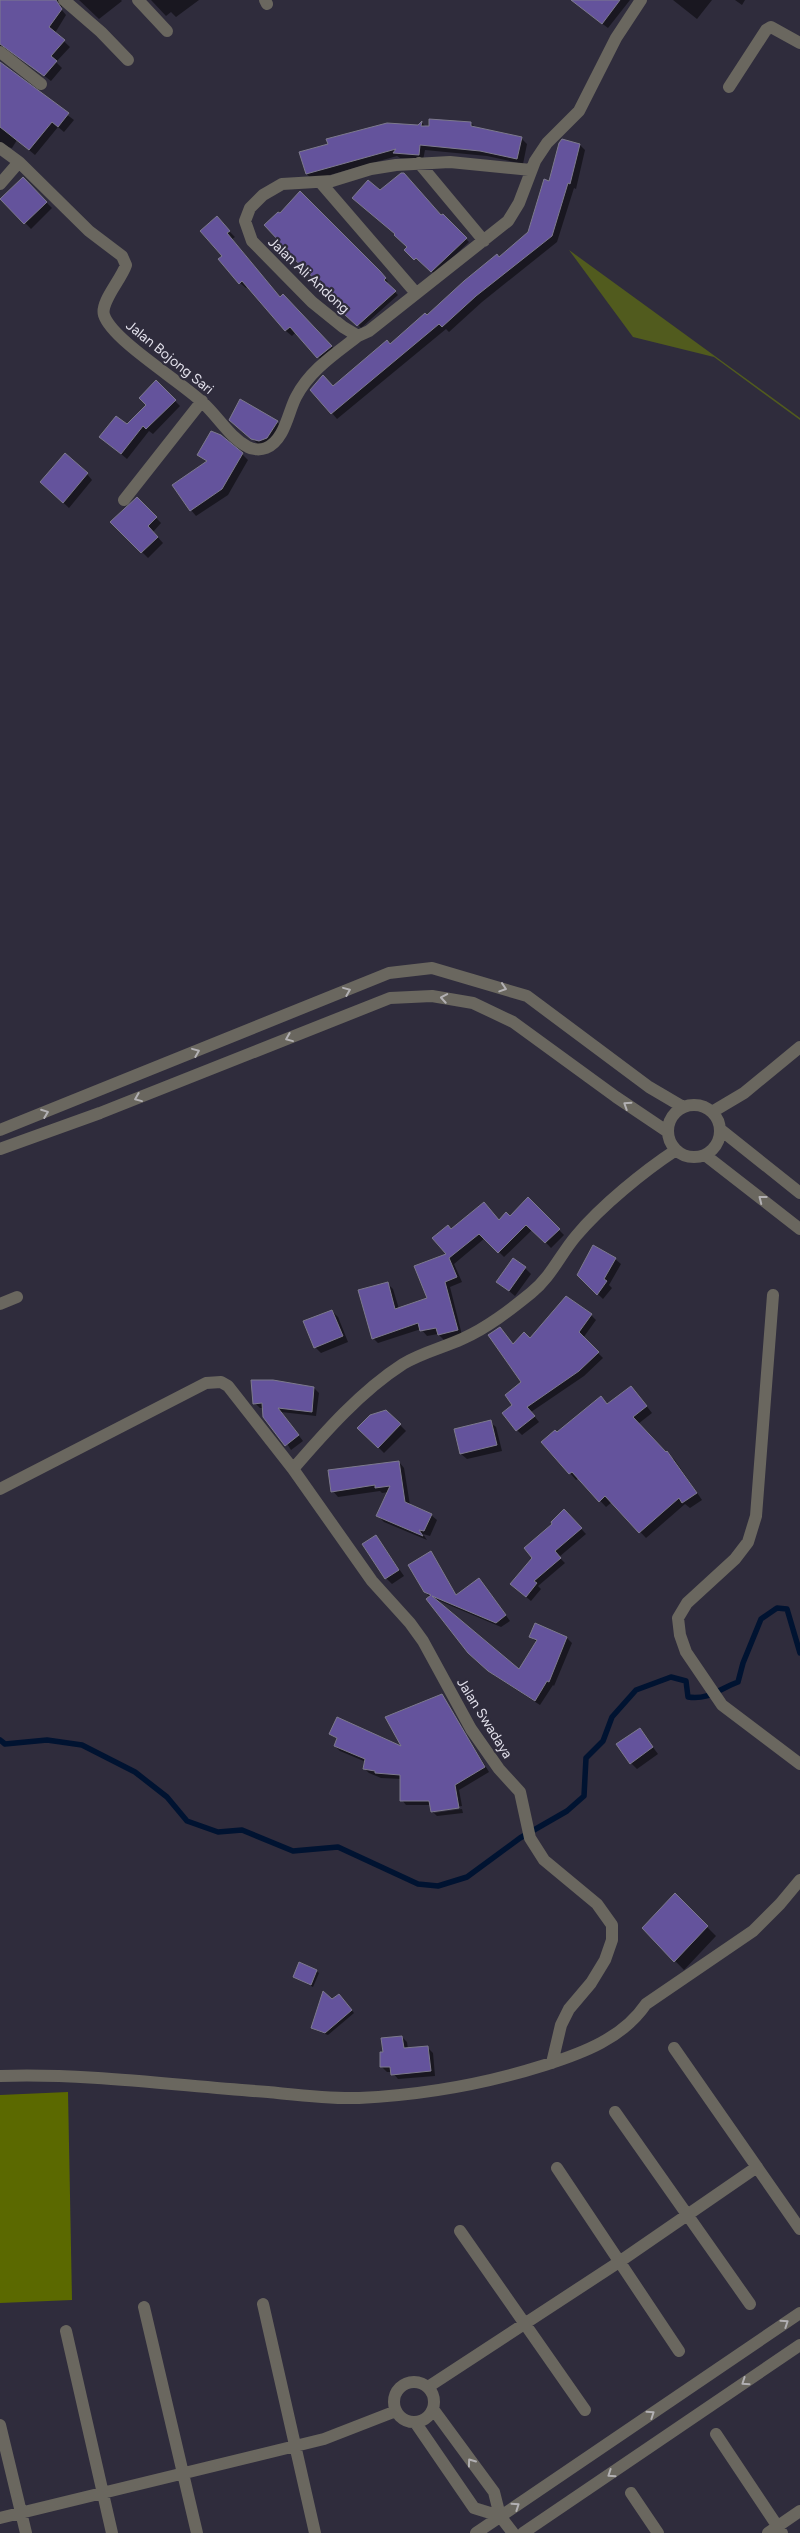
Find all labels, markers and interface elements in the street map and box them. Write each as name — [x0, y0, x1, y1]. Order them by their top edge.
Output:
street label: Jalan Ali Andong — [265, 233, 353, 317]
street label: Jalan Bojong Sari — [123, 317, 217, 398]
one-way arrow — [498, 982, 506, 992]
one-way arrow — [342, 986, 351, 997]
one-way arrow — [439, 994, 448, 1004]
one-way arrow — [285, 1032, 294, 1042]
one-way arrow — [191, 1048, 200, 1059]
one-way arrow — [134, 1092, 143, 1102]
one-way arrow — [624, 1102, 633, 1111]
one-way arrow — [41, 1109, 49, 1119]
one-way arrow — [758, 1196, 767, 1205]
street label: Jalan Swadaya — [453, 1675, 516, 1762]
one-way arrow — [779, 2320, 789, 2329]
one-way arrow — [741, 2376, 751, 2385]
one-way arrow — [645, 2411, 654, 2420]
one-way arrow — [468, 2458, 477, 2467]
one-way arrow — [607, 2467, 616, 2477]
one-way arrow — [511, 2503, 520, 2512]

